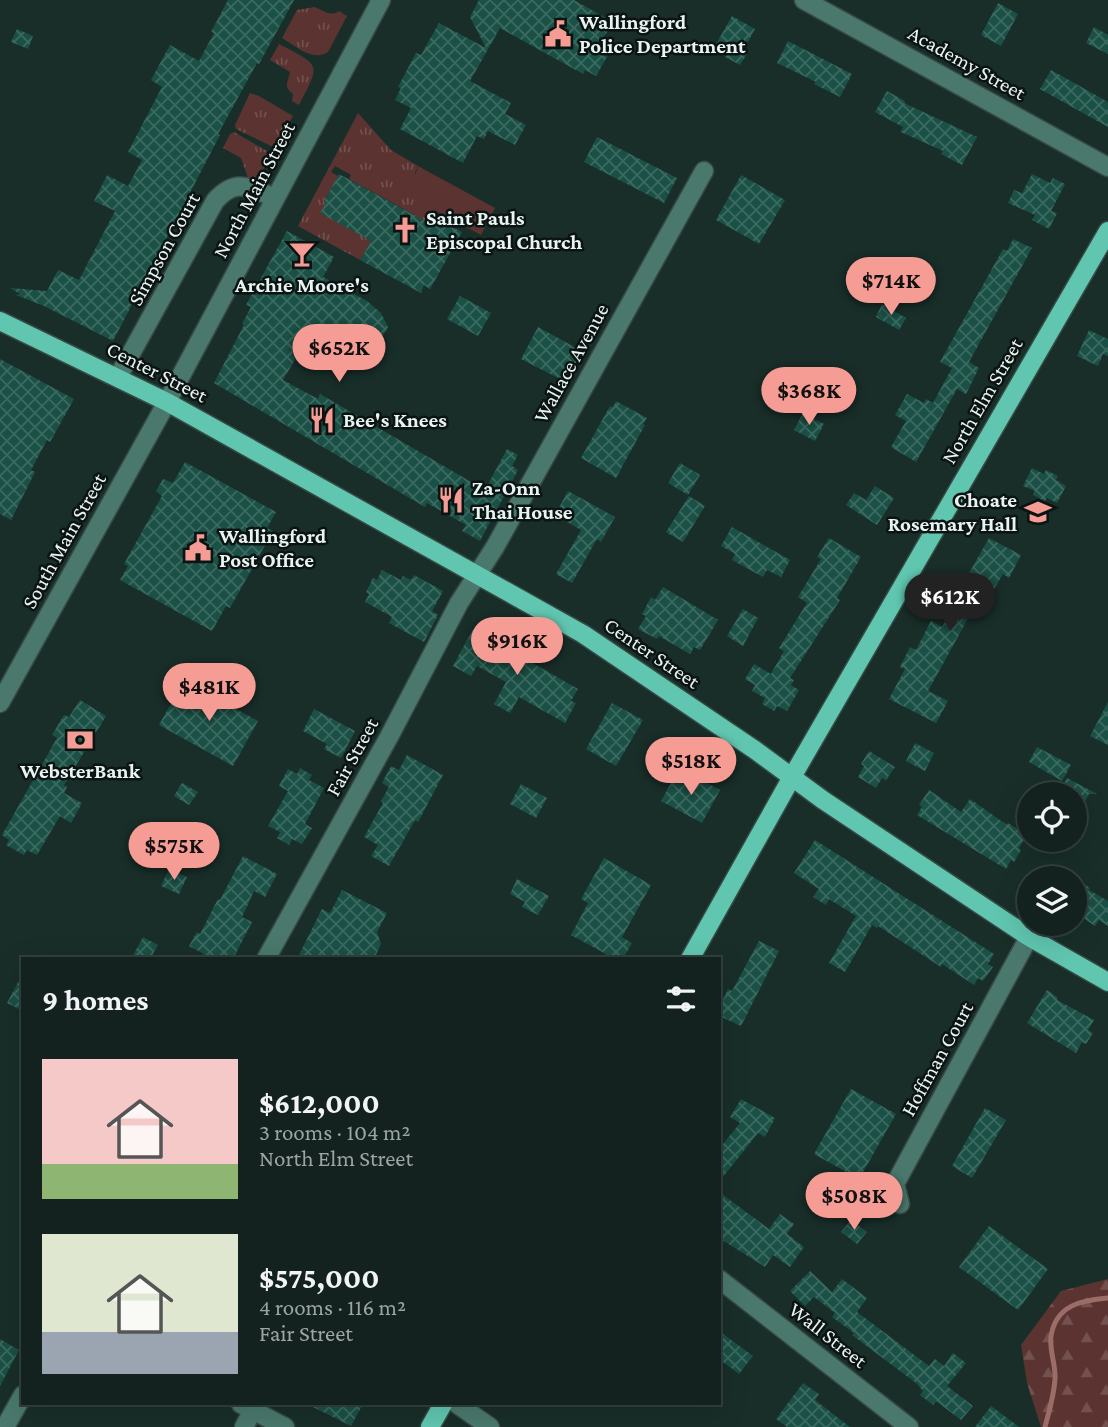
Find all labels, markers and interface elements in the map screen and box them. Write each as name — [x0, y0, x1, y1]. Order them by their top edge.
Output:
place label: Wallingford Police Department — [578, 10, 746, 58]
public building icon: Wallingford Police Department — [543, 19, 573, 49]
street label: Academy Street — [904, 21, 1031, 106]
street label: North Main Street — [208, 117, 300, 262]
street label: Simpson Court — [123, 187, 205, 310]
place label: Saint Pauls Episcopal Church — [426, 206, 582, 254]
church icon: Saint Pauls Episcopal Church — [390, 215, 420, 245]
bar icon: Archie Moore's — [287, 239, 317, 269]
pin: $714K — [842, 258, 940, 317]
text: $714K — [862, 267, 920, 293]
place label: Archie Moore's — [234, 273, 369, 297]
street label: Wallace Avenue — [528, 299, 614, 427]
pin: $652K — [290, 324, 388, 384]
street label: North Elm Street — [936, 333, 1028, 468]
text: $652K — [308, 334, 370, 360]
street label: Center Street — [103, 336, 212, 408]
pin: $368K — [760, 368, 858, 427]
text: $368K — [777, 377, 841, 403]
restaurant icon: Bee's Knees — [307, 405, 337, 435]
place label: Bee's Knees — [343, 408, 447, 432]
street label: South Main Street — [17, 468, 112, 613]
place label: Za-Onn Thai House — [472, 476, 573, 524]
restaurant icon: Za-Onn Thai House — [436, 485, 466, 515]
place label: Choate Rosemary Hall — [888, 488, 1017, 536]
school or university icon: Choate Rosemary Hall — [1023, 497, 1053, 527]
place label: Wallingford Post Office — [218, 524, 327, 572]
public building icon: Wallingford Post Office — [183, 533, 213, 563]
pin: $612K — [901, 574, 999, 633]
text: $612K — [920, 583, 980, 609]
street label: Center Street — [600, 612, 705, 694]
pin: $916K — [468, 618, 566, 677]
text: $916K — [487, 627, 547, 653]
pin: $481K — [160, 664, 258, 723]
text: $481K — [179, 673, 239, 699]
street label: Fair Street — [321, 713, 384, 800]
bank icon: WebsterBank — [65, 725, 95, 755]
pin: $518K — [642, 738, 740, 797]
text: $518K — [661, 747, 721, 773]
place label: WebsterBank — [19, 759, 141, 783]
map controls — [1017, 782, 1087, 936]
button: locate — [1017, 782, 1087, 852]
pin: $575K — [125, 822, 223, 882]
text: $575K — [145, 832, 203, 858]
button: layers — [1017, 866, 1087, 936]
icon: filters — [662, 980, 700, 1018]
text: 9 homes — [42, 983, 149, 1016]
street label: Hoffman Court — [896, 997, 979, 1120]
text: $612,000 — [259, 1086, 380, 1119]
icon: home — [98, 1087, 182, 1171]
text: 3 rooms · 104 m² — [259, 1119, 411, 1145]
text: North Elm Street — [259, 1145, 413, 1171]
pin: $508K — [805, 1172, 903, 1232]
text: $508K — [822, 1182, 886, 1208]
text: $575,000 — [259, 1261, 379, 1294]
icon: home — [98, 1262, 182, 1346]
text: 4 rooms · 116 m² — [259, 1294, 406, 1320]
street label: Wall Street — [784, 1297, 873, 1373]
text: Fair Street — [259, 1320, 353, 1346]

